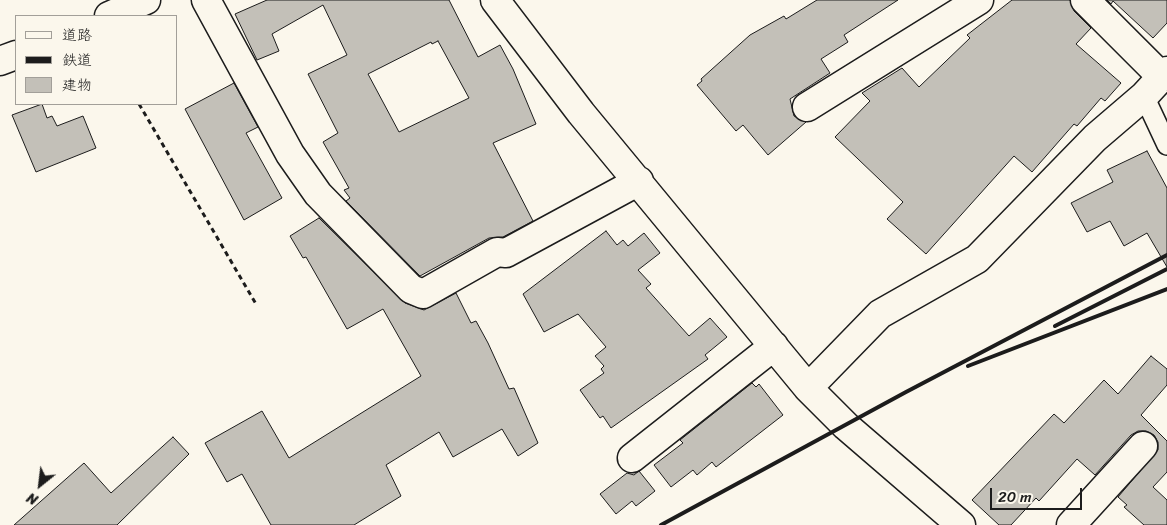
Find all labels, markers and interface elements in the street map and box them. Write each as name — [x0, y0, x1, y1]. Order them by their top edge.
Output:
legend — [15, 15, 178, 105]
text: 道路 — [62, 22, 92, 48]
text: 鉄道 — [62, 47, 92, 73]
text: 建物 — [62, 72, 92, 98]
north arrow — [15, 460, 65, 510]
scale bar — [992, 478, 1084, 510]
text: 20 m — [998, 484, 1032, 510]
text: N — [22, 485, 43, 512]

